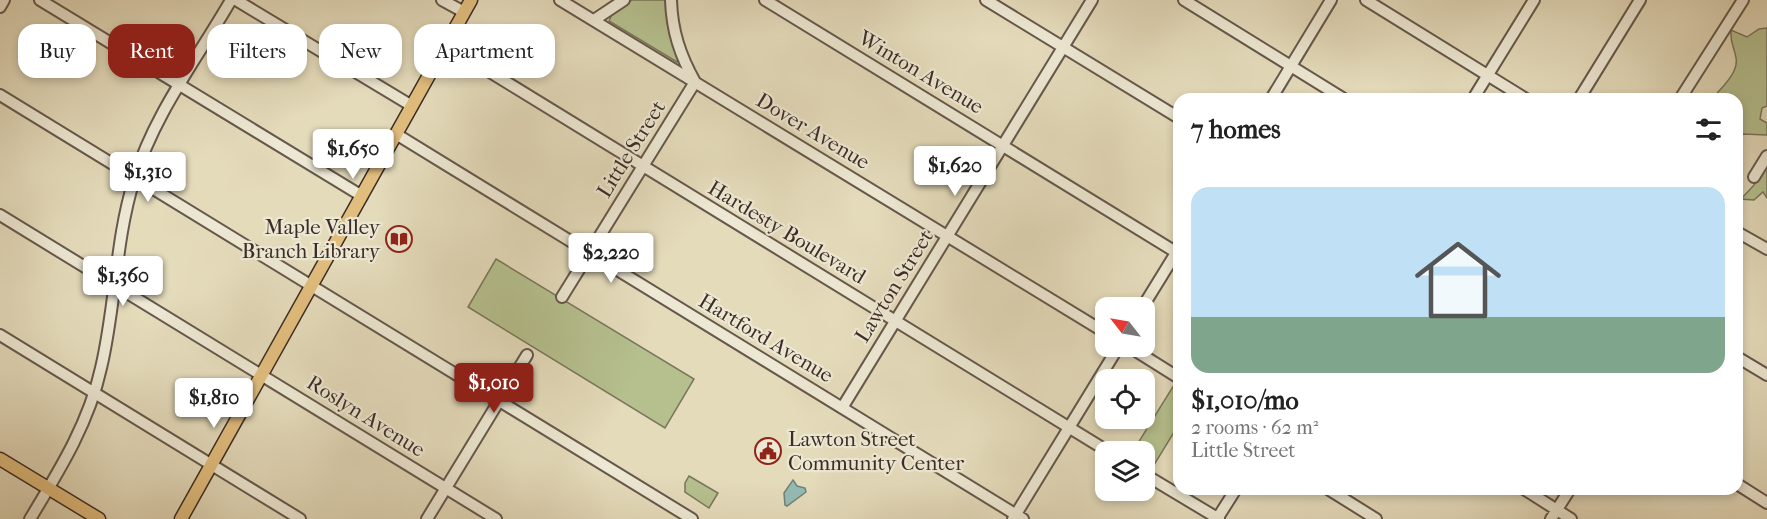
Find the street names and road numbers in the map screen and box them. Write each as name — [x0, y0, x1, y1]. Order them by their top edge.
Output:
street label: Winton Avenue — [853, 25, 988, 119]
street label: Dover Avenue — [752, 88, 874, 174]
street label: Little Street — [592, 96, 670, 202]
street label: Hardesty Boulevard — [704, 175, 871, 289]
street label: Lawton Street — [850, 225, 938, 347]
street label: Hartford Avenue — [695, 288, 837, 388]
street label: Roslyn Avenue — [303, 370, 429, 462]

